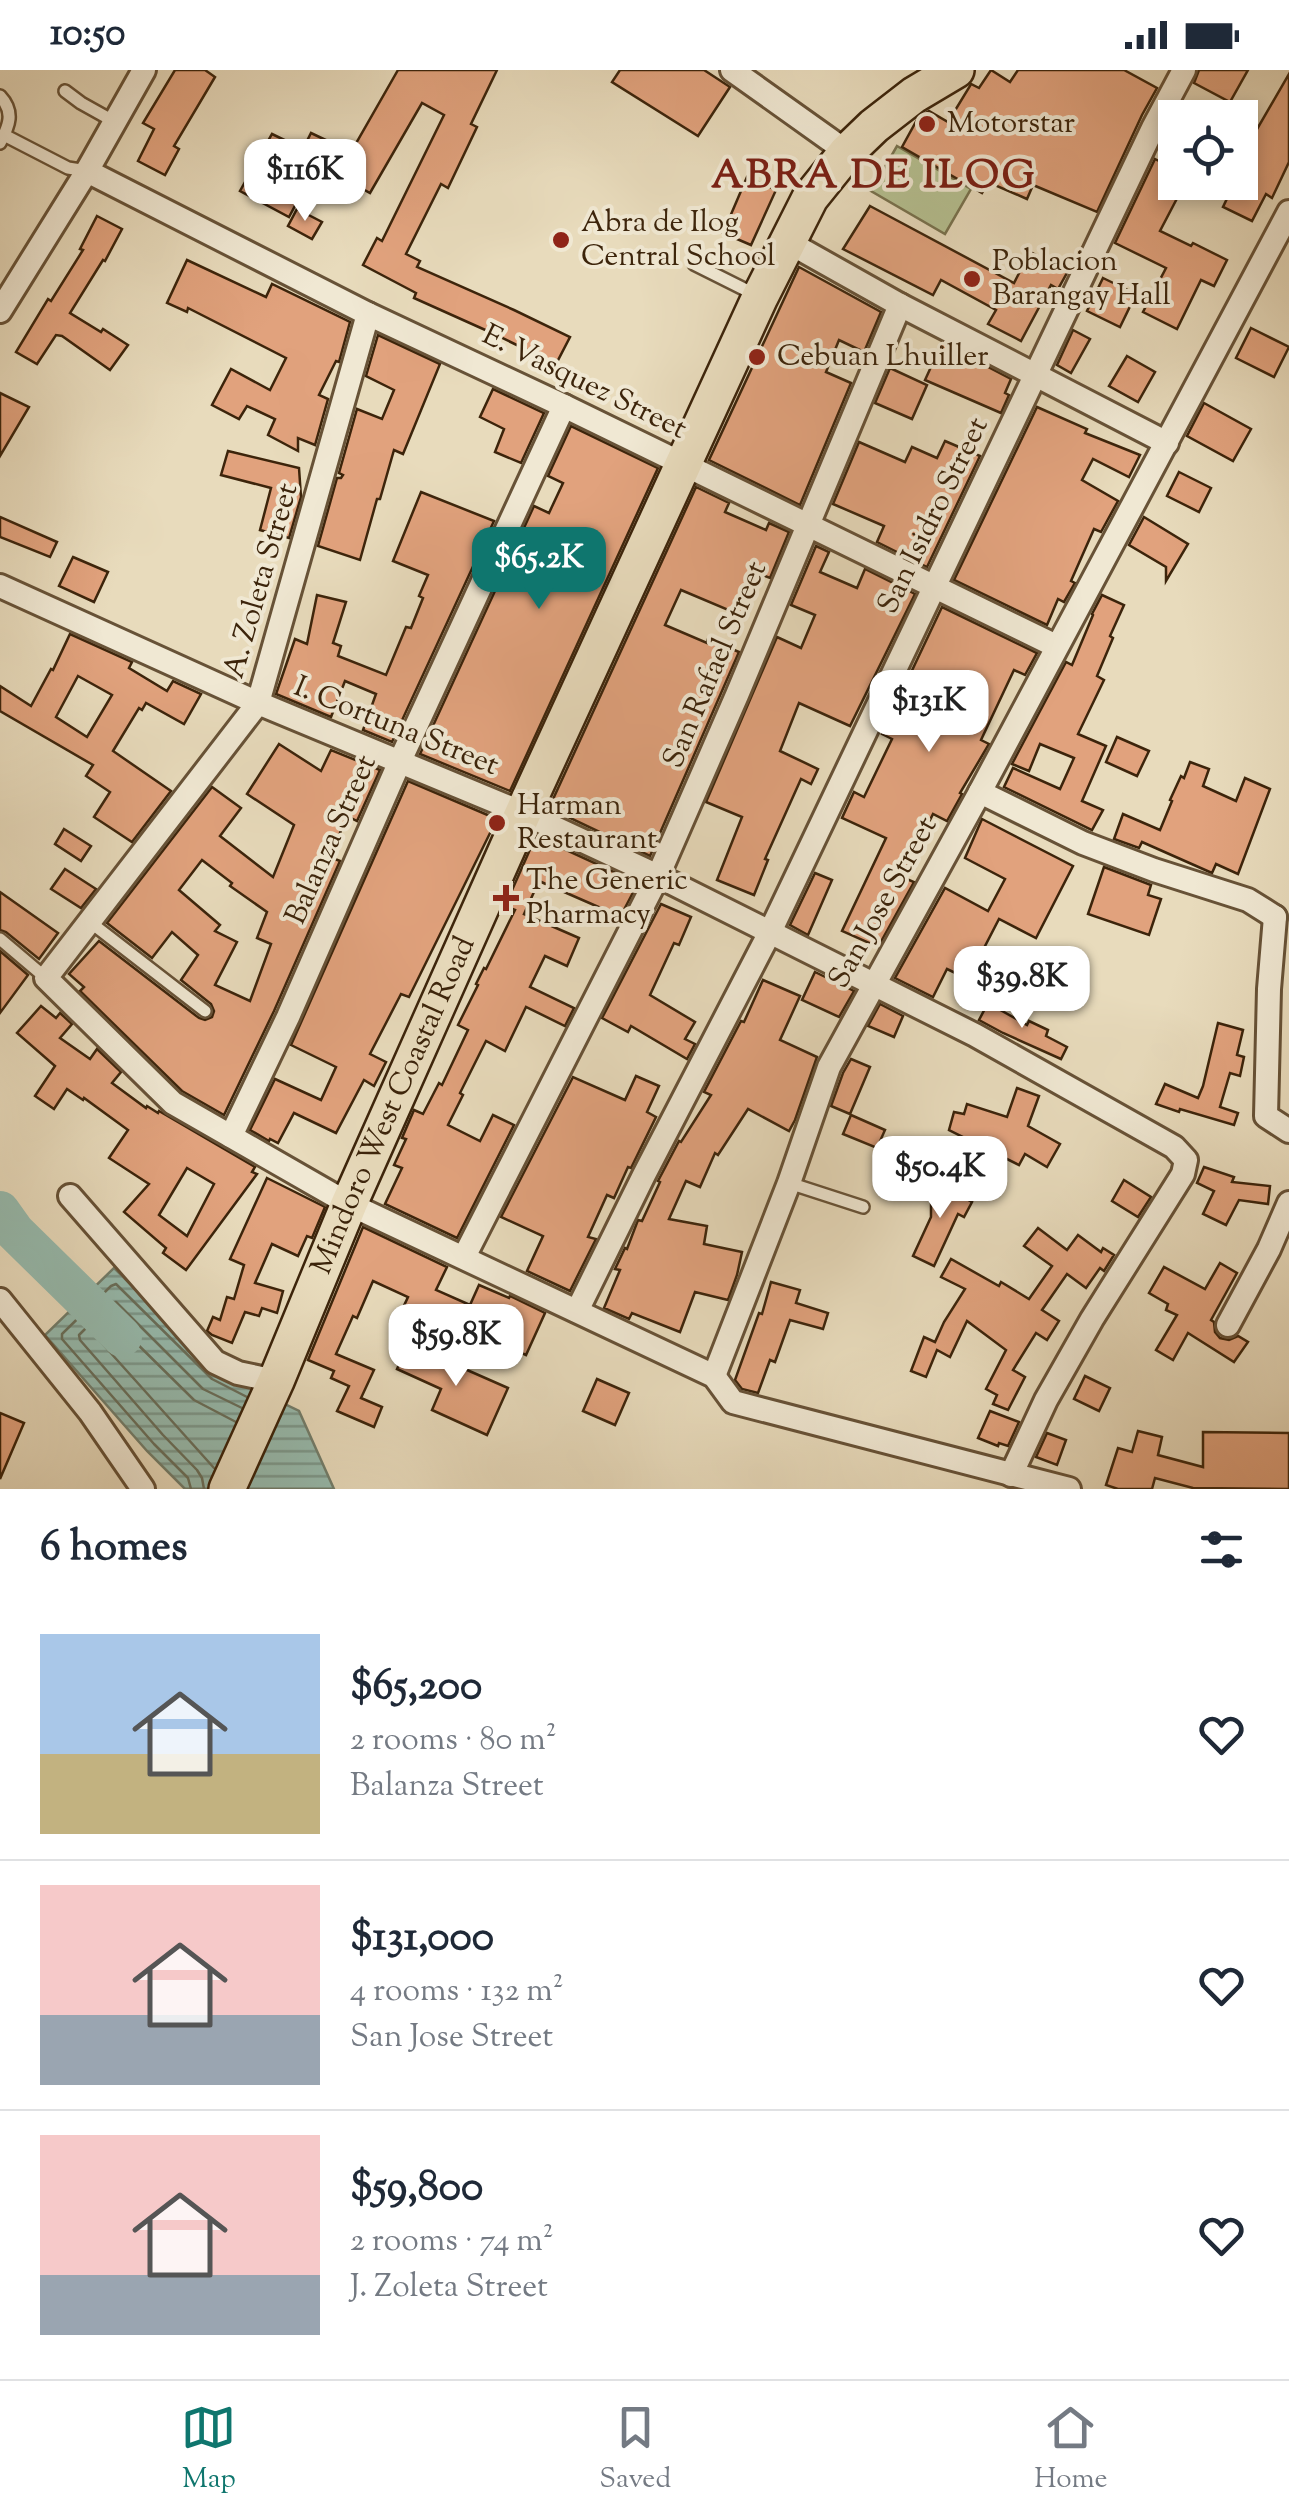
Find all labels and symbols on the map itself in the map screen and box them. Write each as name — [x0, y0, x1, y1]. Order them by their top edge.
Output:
place label: Motorstar — [947, 103, 1075, 146]
marker: Motorstar — [916, 113, 938, 135]
pin: $116K — [235, 139, 375, 224]
district label: ABRA DE ILOG — [711, 149, 1037, 206]
place label: Abra de Ilog Central School — [581, 202, 776, 279]
marker: Abra de Ilog Central School — [550, 229, 572, 251]
place label: Poblacion Barangay Hall — [992, 241, 1171, 318]
marker: Poblacion Barangay Hall — [961, 268, 983, 290]
street label: E. Vasquez Street — [474, 315, 694, 451]
place label: Cebuan Lhuiller — [777, 336, 989, 379]
marker: Cebuan Lhuiller — [746, 346, 768, 368]
street label: San Isidro Street — [868, 410, 1000, 622]
street label: A. Zoleta Street — [214, 478, 310, 684]
pin: $65.2K — [458, 527, 620, 612]
street label: San Rafael Street — [653, 555, 779, 775]
street label: I. Cortuna Street — [287, 666, 505, 788]
pin: $131K — [859, 670, 999, 755]
street label: Balanza Street — [275, 748, 389, 932]
place label: Harman Restaurant — [517, 785, 657, 862]
street label: San Jose Street — [819, 809, 949, 997]
marker: Harman Restaurant — [486, 812, 508, 834]
place label: The Generic Pharmacy — [526, 860, 688, 937]
marker: The Generic Pharmacy — [495, 887, 517, 909]
street label: Mindoro West Coastal Road — [301, 930, 487, 1281]
pin: $39.8K — [941, 946, 1103, 1031]
pin: $50.4K — [859, 1136, 1021, 1221]
pin: $59.8K — [375, 1304, 537, 1389]

